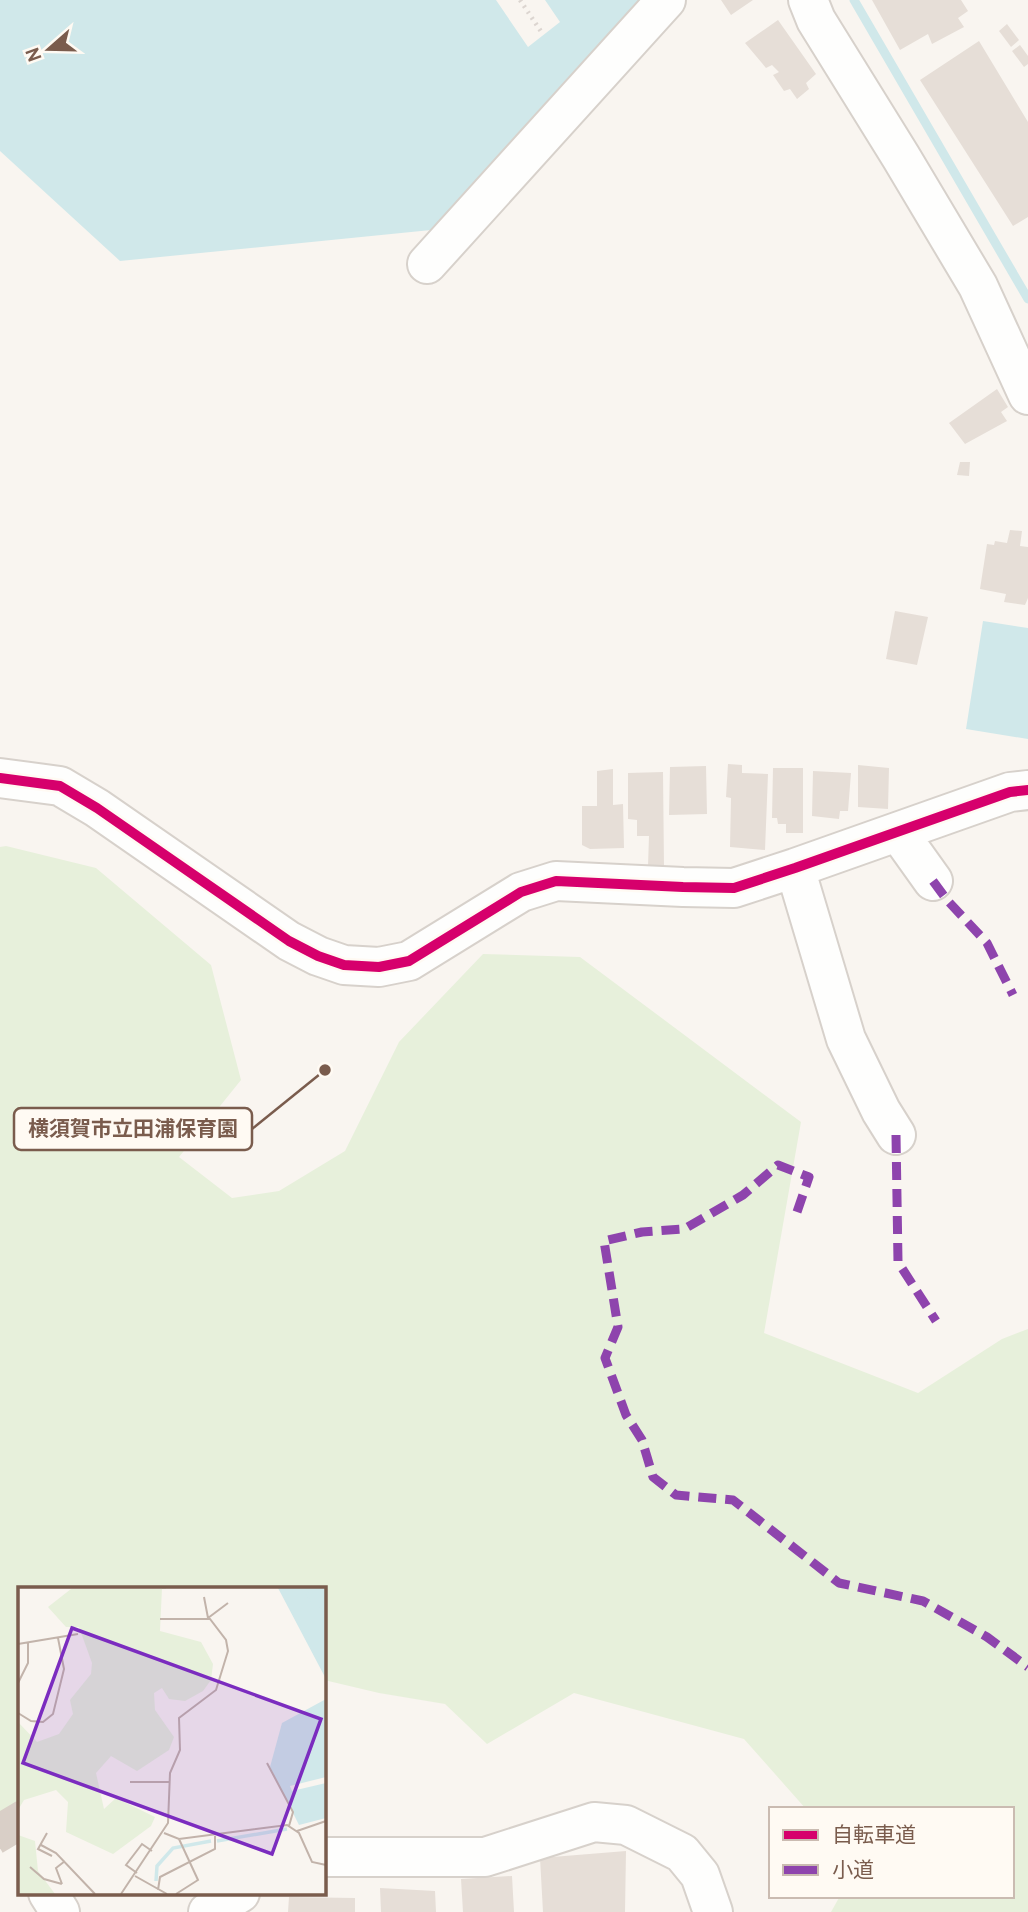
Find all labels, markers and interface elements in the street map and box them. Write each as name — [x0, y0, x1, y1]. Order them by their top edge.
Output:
north arrow — [14, 14, 84, 84]
text: N — [21, 44, 49, 65]
callout: 横須賀市立田浦保育園 — [14, 1108, 252, 1150]
text: 横須賀市立田浦保育園 — [28, 1117, 238, 1144]
inset map — [18, 1587, 326, 1895]
legend — [769, 1807, 1014, 1898]
text: 自転車道 — [832, 1823, 916, 1850]
text: 小道 — [832, 1858, 874, 1885]

